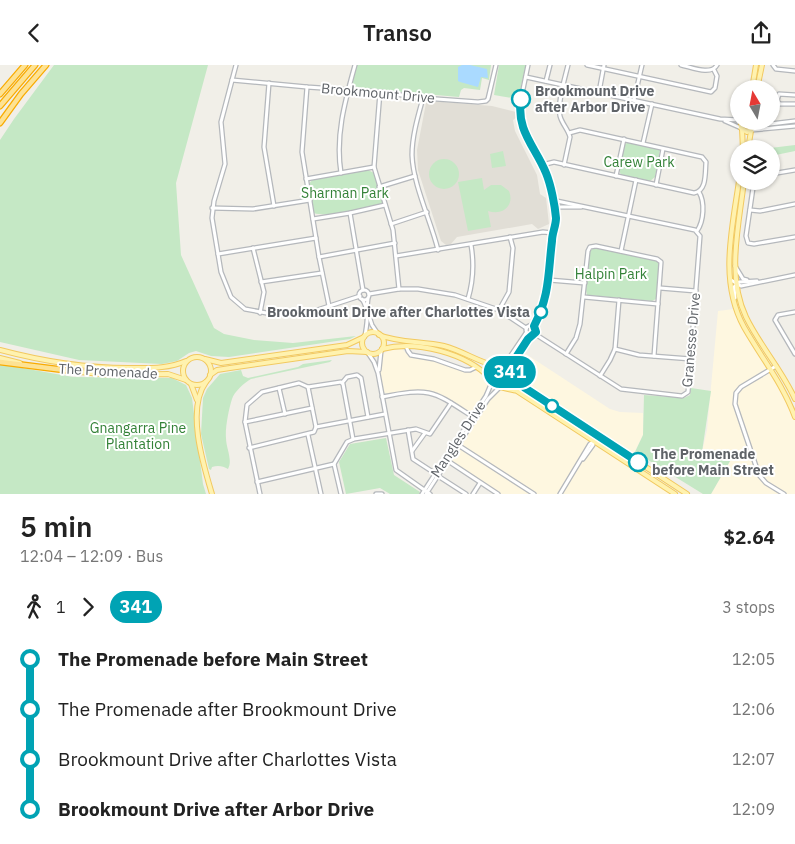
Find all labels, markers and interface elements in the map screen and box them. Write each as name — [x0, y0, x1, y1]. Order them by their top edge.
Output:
text: Transo — [363, 18, 432, 47]
icon: back — [20, 19, 48, 47]
icon: share — [747, 19, 775, 47]
street label: Brookmount Drive — [320, 79, 436, 107]
north arrow — [730, 80, 780, 130]
map controls — [730, 80, 780, 190]
place label: Brookmount Drive after Arbor Drive — [535, 82, 654, 116]
marker: Brookmount Drive after Arbor Drive — [511, 89, 531, 109]
button: layers — [730, 140, 780, 190]
park label: Carew Park — [603, 153, 675, 171]
park label: Sharman Park — [301, 184, 390, 202]
park label: Halpin Park — [575, 265, 648, 283]
street label: Granesse Drive — [678, 292, 704, 388]
place label: Brookmount Drive after Charlottes Vista — [267, 303, 530, 321]
marker: Brookmount Drive after Charlottes Vista — [534, 305, 548, 319]
line badge: 341 — [481, 356, 539, 388]
street label: The Promenade — [58, 359, 158, 383]
text: 341 — [494, 360, 526, 383]
street label: Mangles Drive — [426, 397, 490, 481]
unlabelled marker — [545, 399, 559, 413]
park label: Gnangarra Pine Plantation — [90, 419, 187, 453]
place label: The Promenade before Main Street — [652, 445, 774, 479]
marker: The Promenade before Main Street — [628, 452, 648, 472]
text: 5 min — [20, 508, 92, 545]
text: $2.64 — [723, 525, 775, 549]
text: 12:04 – 12:09 · Bus — [20, 546, 163, 566]
icon: walk — [20, 593, 48, 621]
icon: forward — [74, 593, 102, 621]
text: 341 — [120, 595, 152, 618]
text: 1 — [56, 597, 66, 617]
text: 3 stops — [722, 597, 775, 617]
text: The Promenade before Main Street — [58, 647, 368, 671]
text: 12:05 — [732, 649, 775, 669]
text: The Promenade after Brookmount Drive — [58, 697, 397, 721]
text: 12:06 — [732, 699, 775, 719]
text: Brookmount Drive after Charlottes Vista — [58, 747, 397, 771]
text: 12:07 — [732, 749, 775, 769]
text: Brookmount Drive after Arbor Drive — [58, 797, 374, 821]
text: 12:09 — [732, 799, 775, 819]

